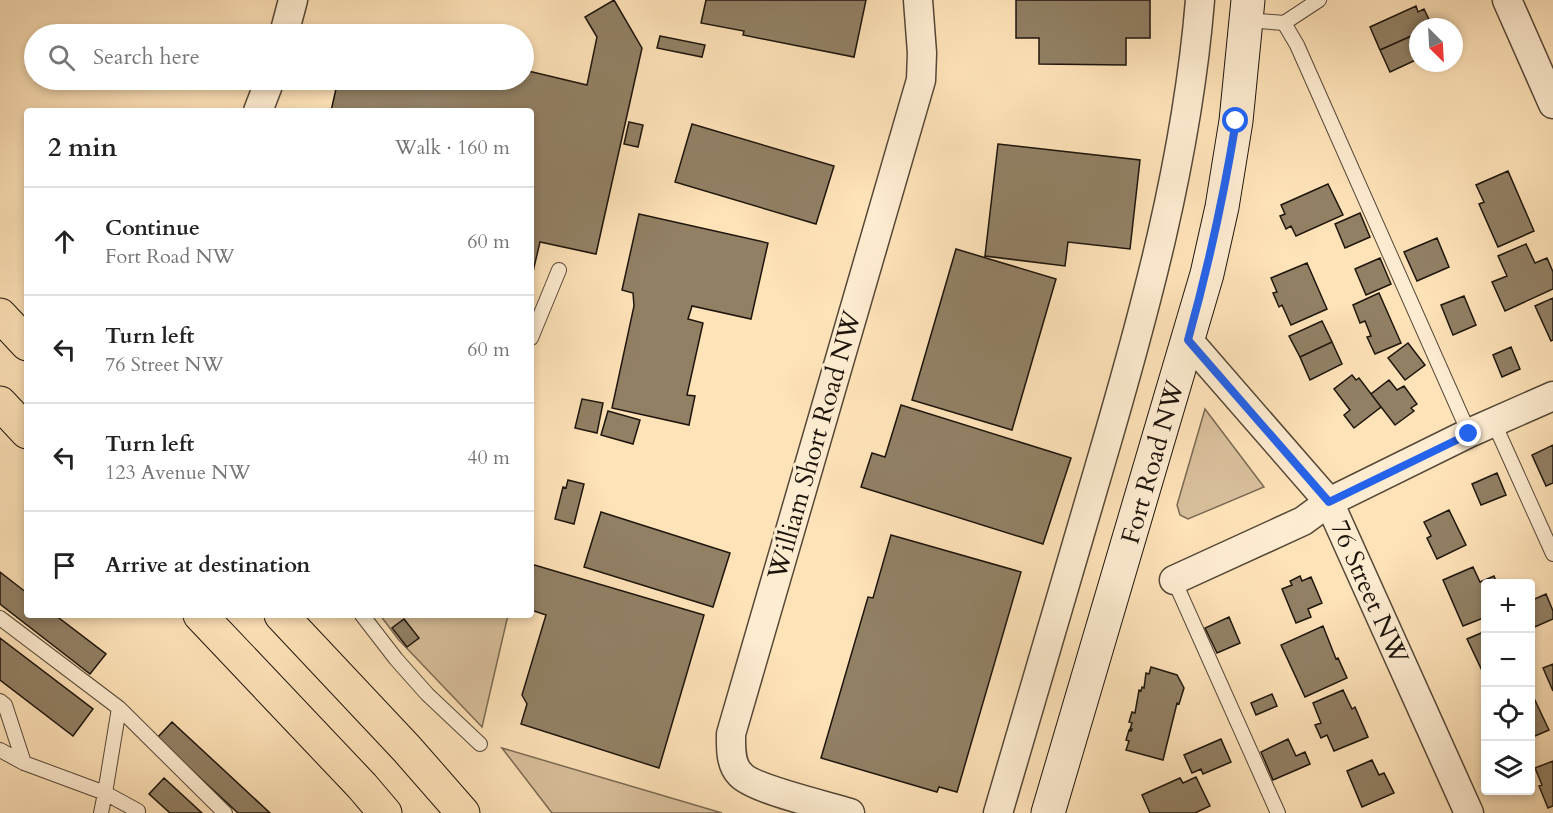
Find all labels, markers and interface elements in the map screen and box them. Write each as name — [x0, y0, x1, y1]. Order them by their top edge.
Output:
north arrow — [1409, 18, 1463, 72]
search box — [24, 24, 534, 90]
icon: search — [45, 41, 78, 74]
text: Search here — [93, 42, 200, 72]
route start — [1222, 107, 1248, 133]
text: 2 min — [48, 130, 117, 165]
text: Walk · 160 m — [395, 134, 510, 161]
text: Continue — [105, 213, 200, 243]
icon: ahead — [48, 225, 81, 258]
text: 60 m — [467, 228, 510, 255]
text: Fort Road NW — [105, 243, 235, 270]
street label: William Short Road NW — [759, 307, 870, 584]
text: Turn left — [105, 321, 194, 351]
icon: left — [48, 333, 81, 366]
text: 60 m — [467, 336, 510, 363]
text: 76 Street NW — [105, 351, 224, 378]
street label: Fort Road NW — [1112, 376, 1193, 548]
route end — [1455, 420, 1481, 446]
text: Turn left — [105, 429, 194, 459]
icon: left — [48, 441, 81, 474]
text: 40 m — [467, 444, 510, 471]
text: 123 Avenue NW — [105, 459, 250, 486]
street label: 76 Street NW — [1322, 515, 1417, 670]
icon: arrive — [48, 549, 81, 582]
text: Arrive at destination — [105, 550, 310, 580]
map controls — [1481, 579, 1535, 795]
button: + — [1481, 579, 1535, 633]
button: − — [1481, 633, 1535, 687]
button: locate — [1481, 687, 1535, 741]
button: layers — [1481, 741, 1535, 795]

